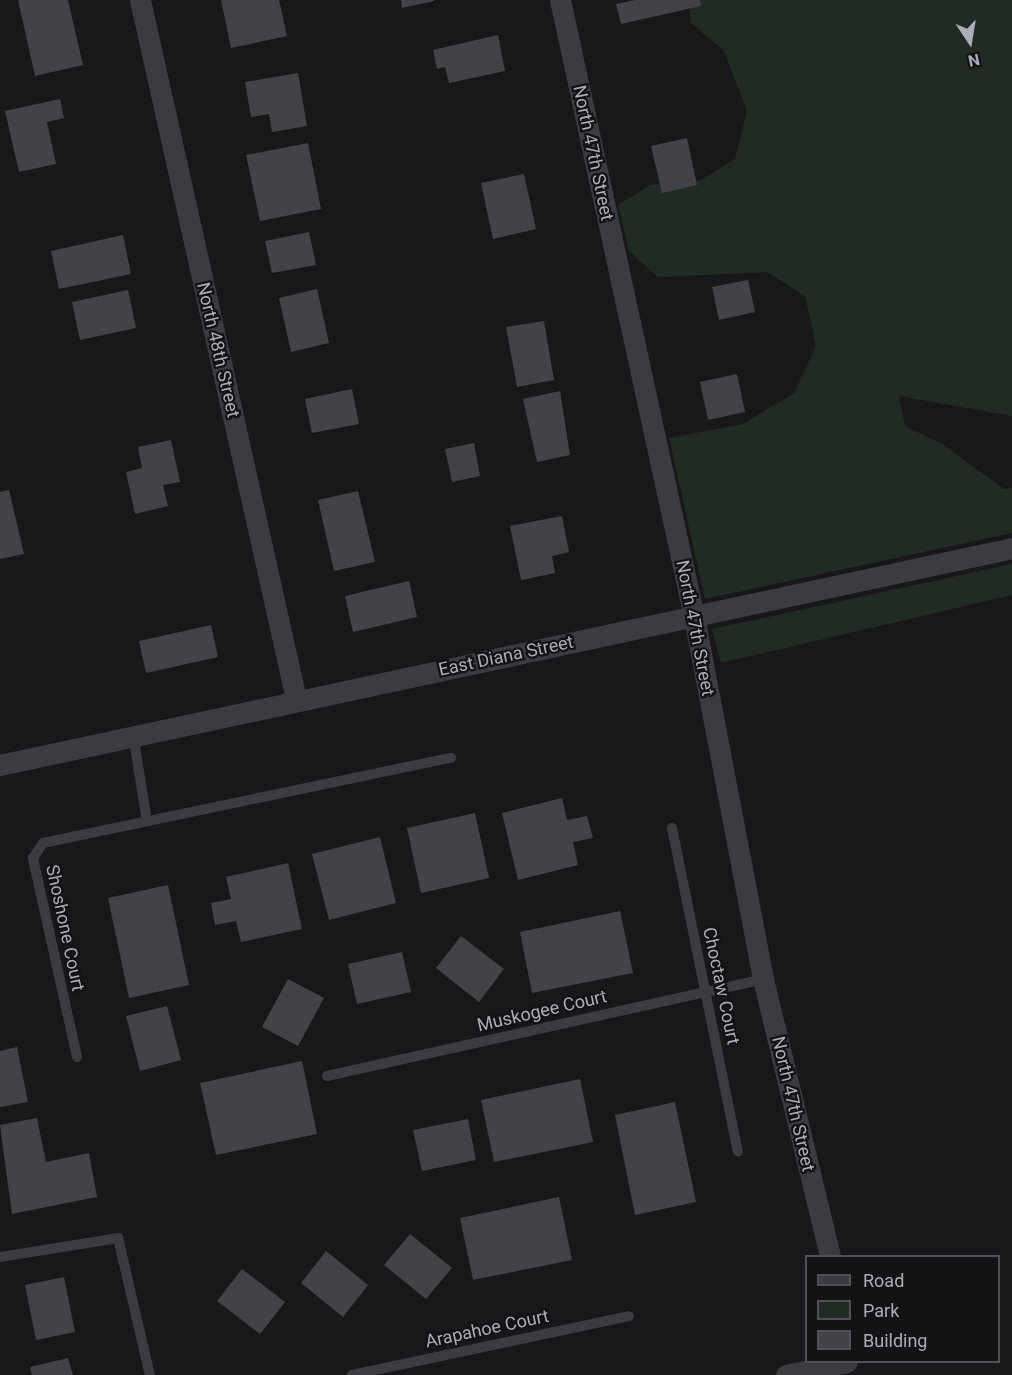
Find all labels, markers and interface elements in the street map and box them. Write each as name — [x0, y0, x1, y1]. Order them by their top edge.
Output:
north arrow — [940, 12, 1000, 72]
text: N — [966, 50, 981, 71]
street label: North 47th Street — [568, 83, 618, 223]
street label: North 48th Street — [192, 280, 244, 420]
street label: North 47th Street — [671, 558, 719, 698]
street label: East Diana Street — [437, 631, 575, 681]
street label: Shoshone Court — [41, 863, 89, 993]
street label: Choctaw Court — [698, 925, 744, 1047]
street label: Muskogee Court — [475, 986, 609, 1036]
street label: North 47th Street — [767, 1034, 819, 1174]
legend — [805, 1255, 1000, 1363]
text: Road — [863, 1270, 904, 1291]
text: Park — [863, 1300, 899, 1321]
street label: Arapahoe Court — [423, 1305, 551, 1353]
text: Building — [863, 1330, 927, 1351]

